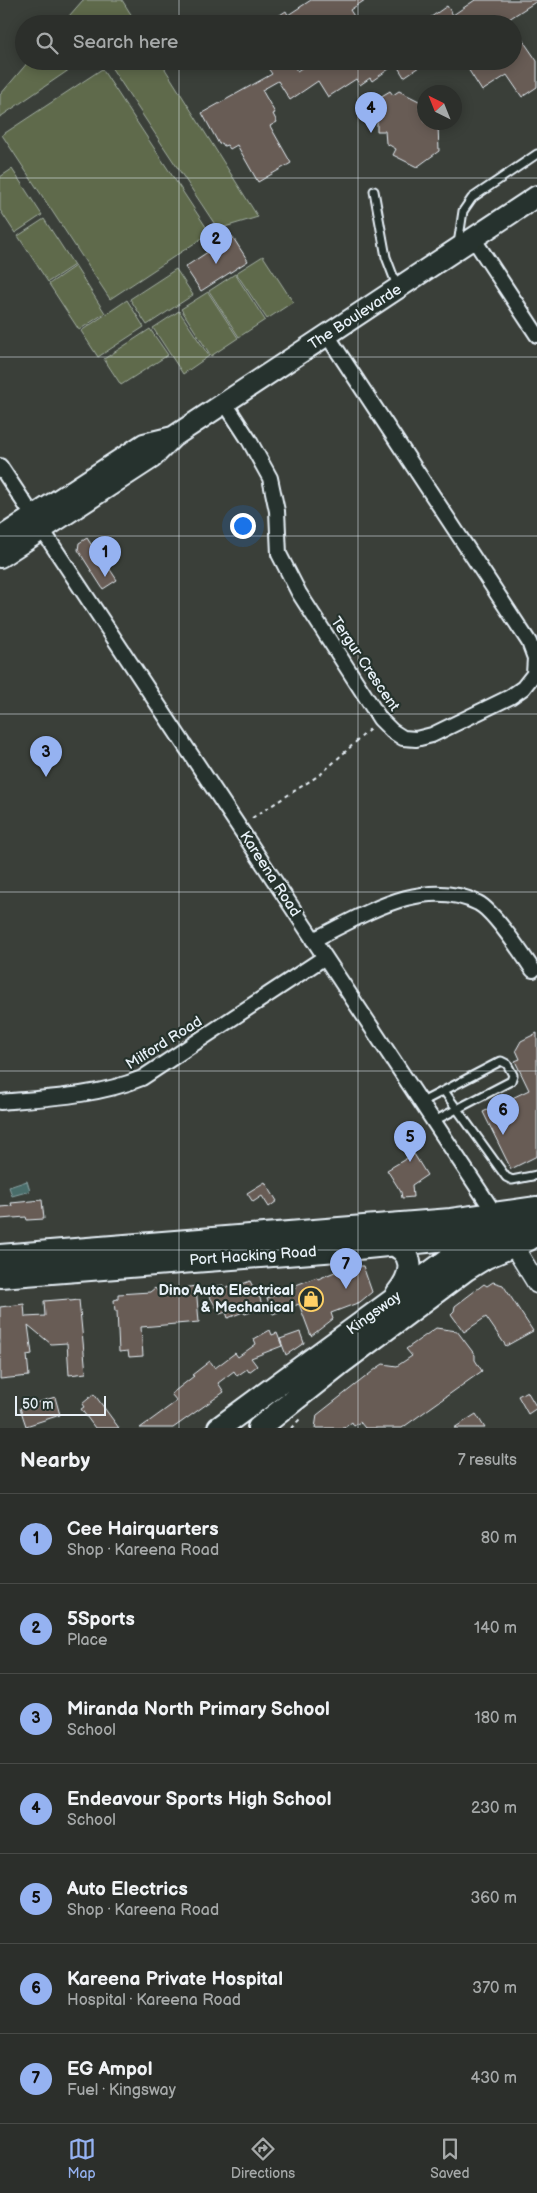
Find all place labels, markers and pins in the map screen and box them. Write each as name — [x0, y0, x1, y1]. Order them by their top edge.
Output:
pin: 4 — [355, 92, 387, 133]
pin: 2 — [200, 223, 232, 264]
pin: 1 — [89, 536, 121, 577]
pin: 3 — [30, 736, 62, 777]
pin: 6 — [487, 1094, 519, 1135]
pin: 5 — [394, 1121, 426, 1162]
pin: 7 — [330, 1248, 362, 1289]
place label: Dino Auto Electrical & Mechanical — [159, 1281, 294, 1317]
shop icon: Dino Auto Electrical & Mechanical — [298, 1286, 324, 1312]

